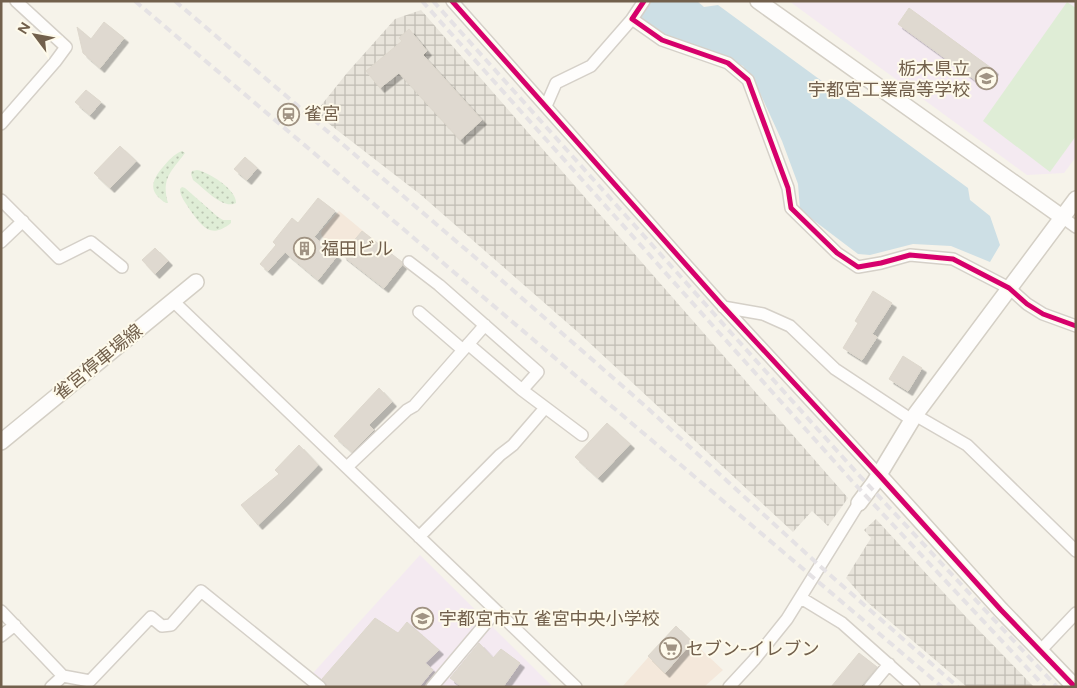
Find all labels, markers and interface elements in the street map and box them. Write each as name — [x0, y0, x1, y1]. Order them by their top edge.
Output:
north arrow — [10, 10, 60, 60]
text: N — [14, 19, 34, 37]
place label: 栃木県立 宇都宮工業高等学校 — [808, 58, 970, 101]
school or university icon: 栃木県立 宇都宮工業高等学校 — [974, 67, 998, 91]
station icon: 雀宮 — [276, 102, 300, 126]
place label: 雀宮 — [304, 103, 340, 125]
building icon: 福田ビル — [293, 237, 317, 261]
place label: 福田ビル — [321, 238, 393, 260]
street label: 雀宮停車場線 — [49, 319, 147, 405]
school or university icon: 宇都宮市立 雀宮中央小学校 — [411, 607, 435, 631]
place label: 宇都宮市立 雀宮中央小学校 — [439, 608, 659, 630]
supermarket icon: セブン-イレブン — [658, 637, 682, 661]
place label: セブン-イレブン — [686, 638, 820, 660]

